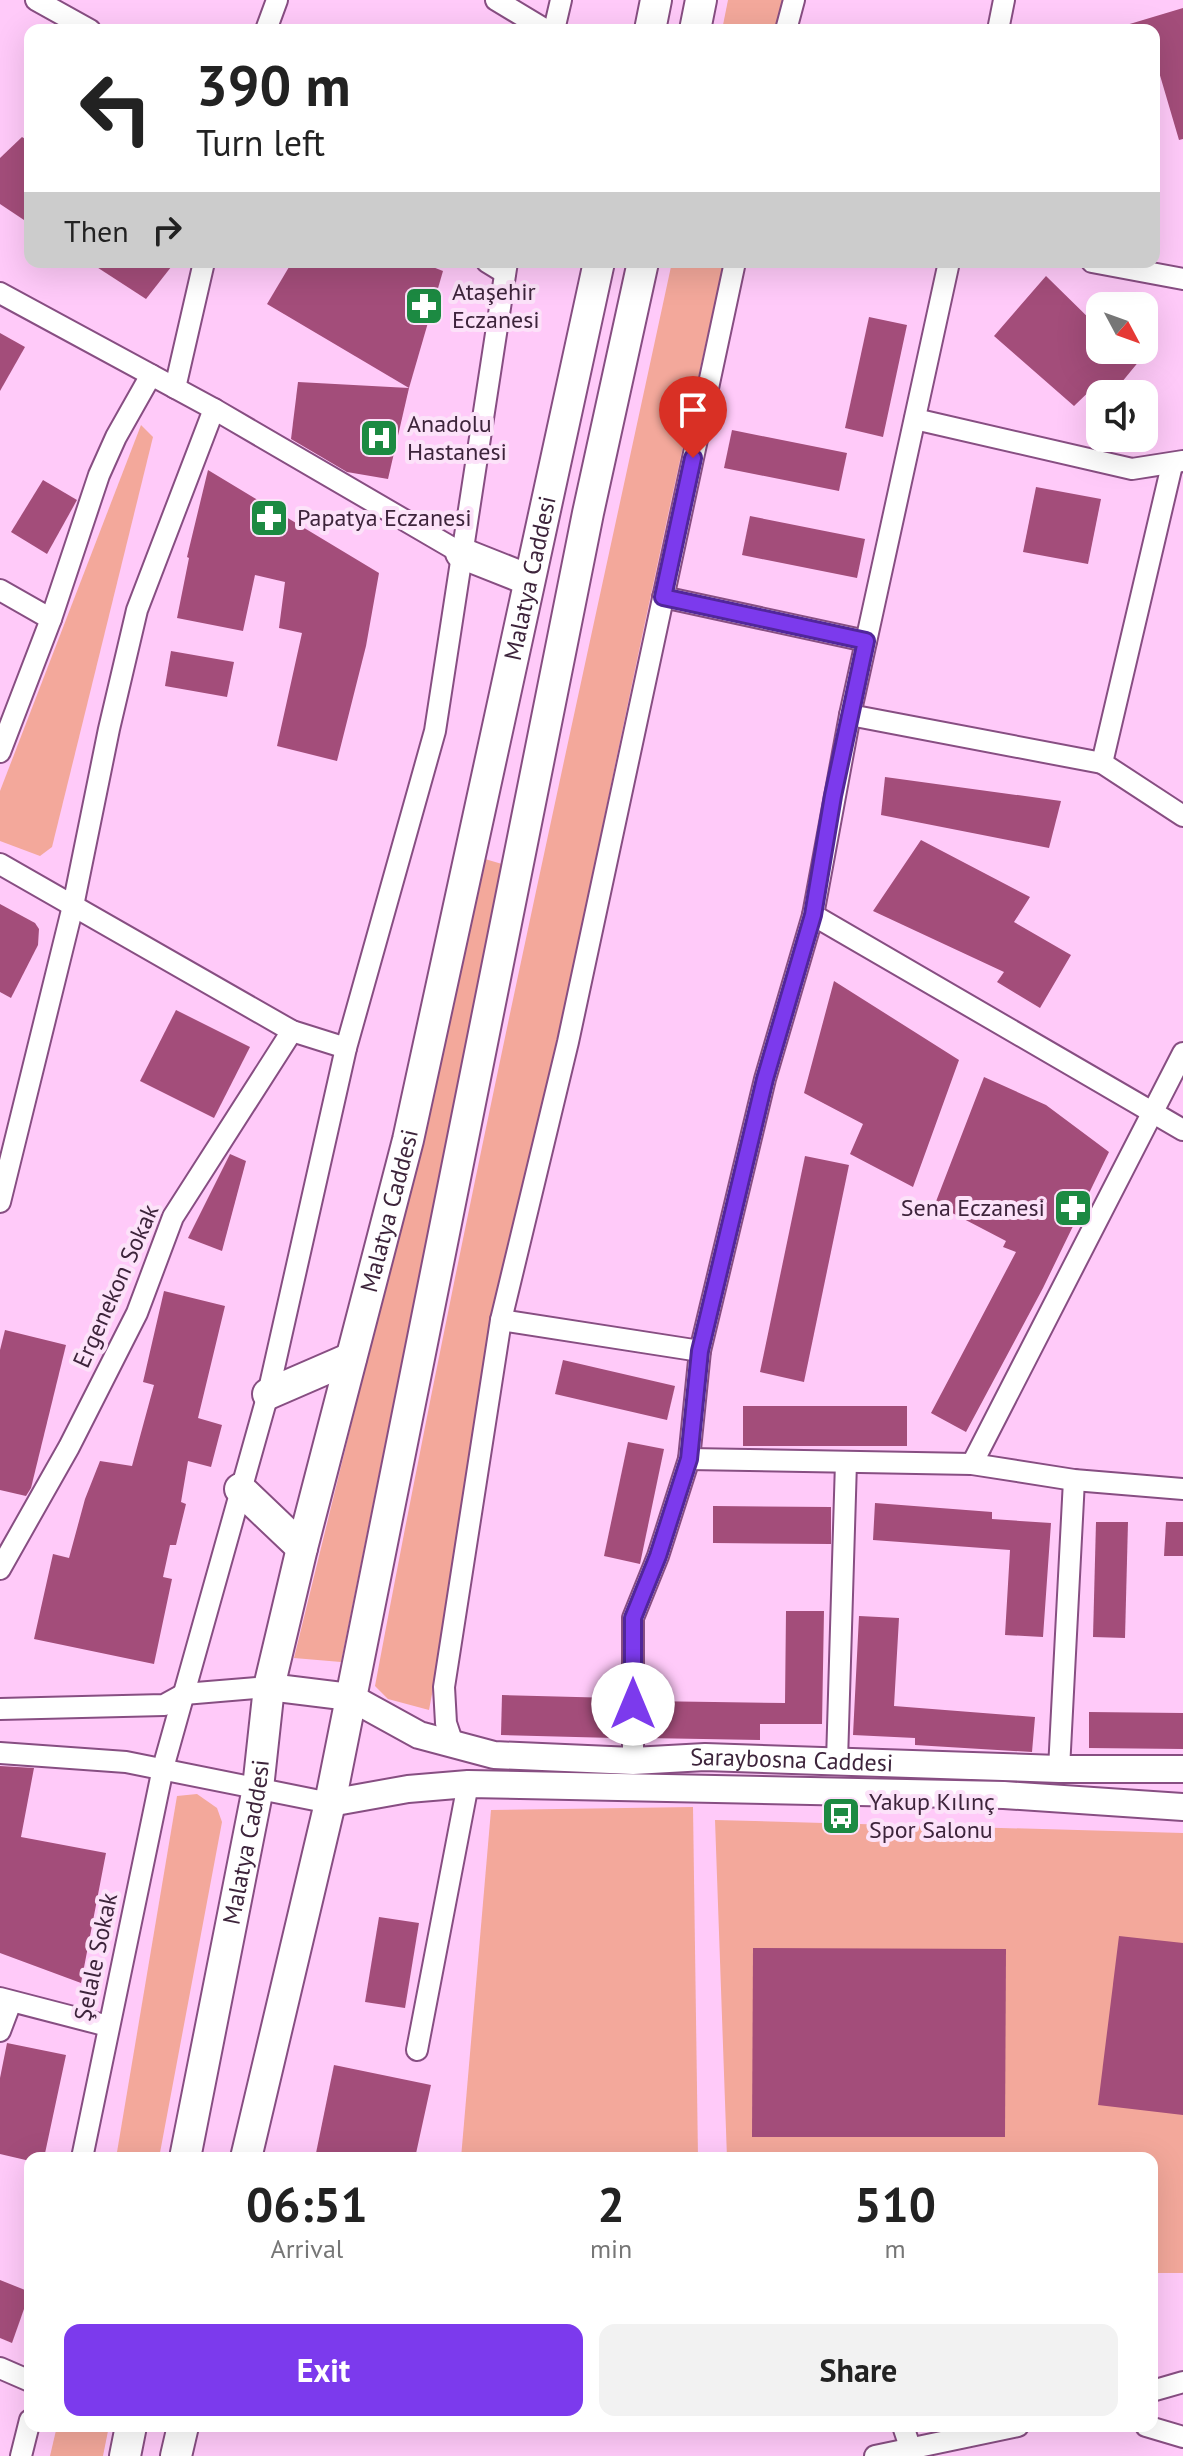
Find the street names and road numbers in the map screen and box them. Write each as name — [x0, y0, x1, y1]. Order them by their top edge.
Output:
street label: Malatya Caddesi — [497, 493, 563, 663]
street label: Malatya Caddesi — [353, 1126, 425, 1296]
street label: Ergenekon Sokak — [66, 1199, 166, 1372]
street label: Saraybosna Caddesi — [689, 1741, 894, 1778]
street label: Malatya Caddesi — [215, 1758, 276, 1927]
street label: Şelale Sokak — [67, 1890, 124, 2024]

